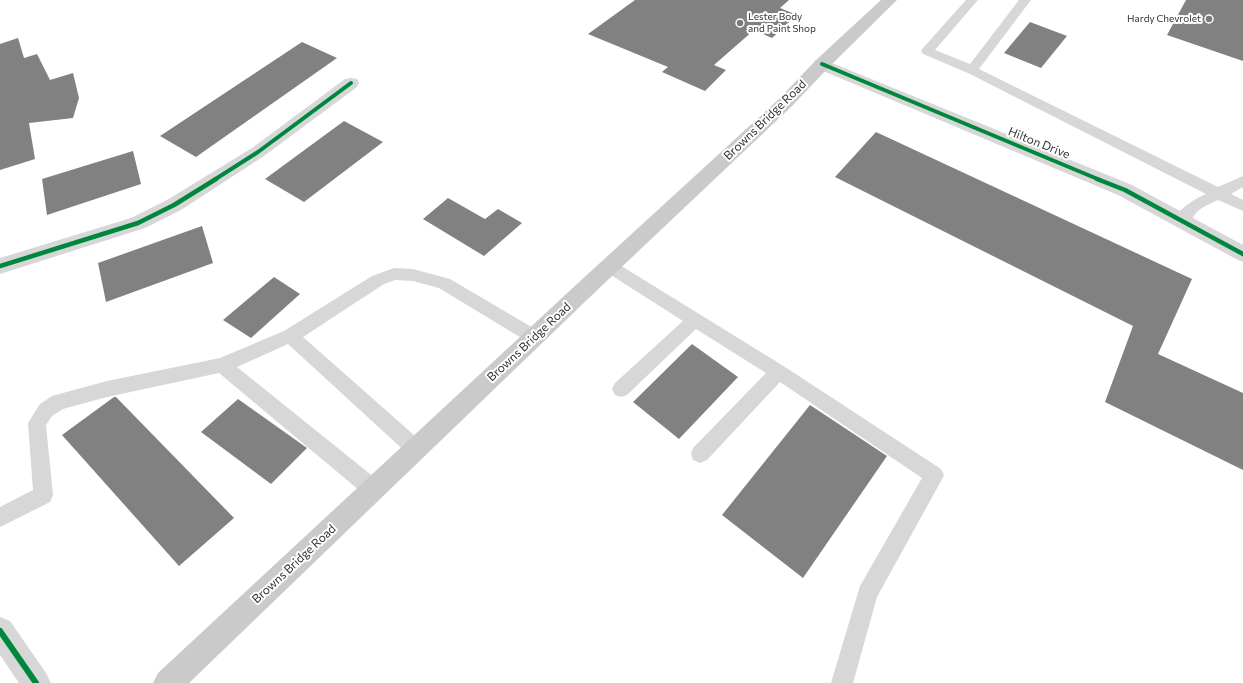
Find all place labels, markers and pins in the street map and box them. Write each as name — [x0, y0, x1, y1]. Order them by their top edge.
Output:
place label: Lester Body and Paint Shop — [748, 11, 816, 34]
place label: Hardy Chevrolet — [1127, 13, 1201, 25]
marker: Hardy Chevrolet — [1204, 14, 1214, 24]
marker: Lester Body and Paint Shop — [735, 18, 745, 28]

